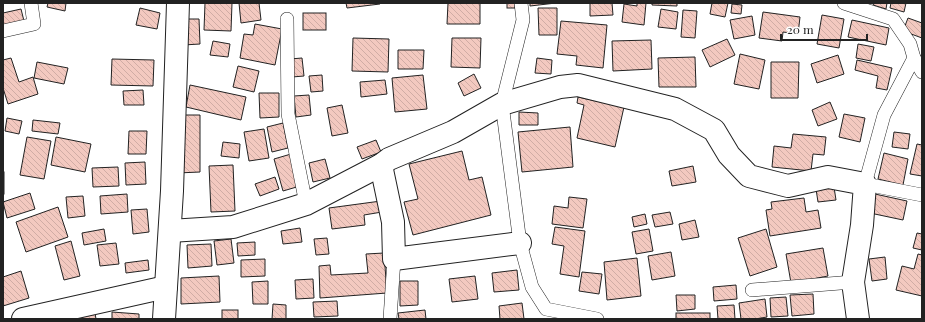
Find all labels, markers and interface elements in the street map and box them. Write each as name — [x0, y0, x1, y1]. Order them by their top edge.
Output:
scale bar — [781, 16, 867, 42]
text: 20 m — [787, 21, 814, 37]

